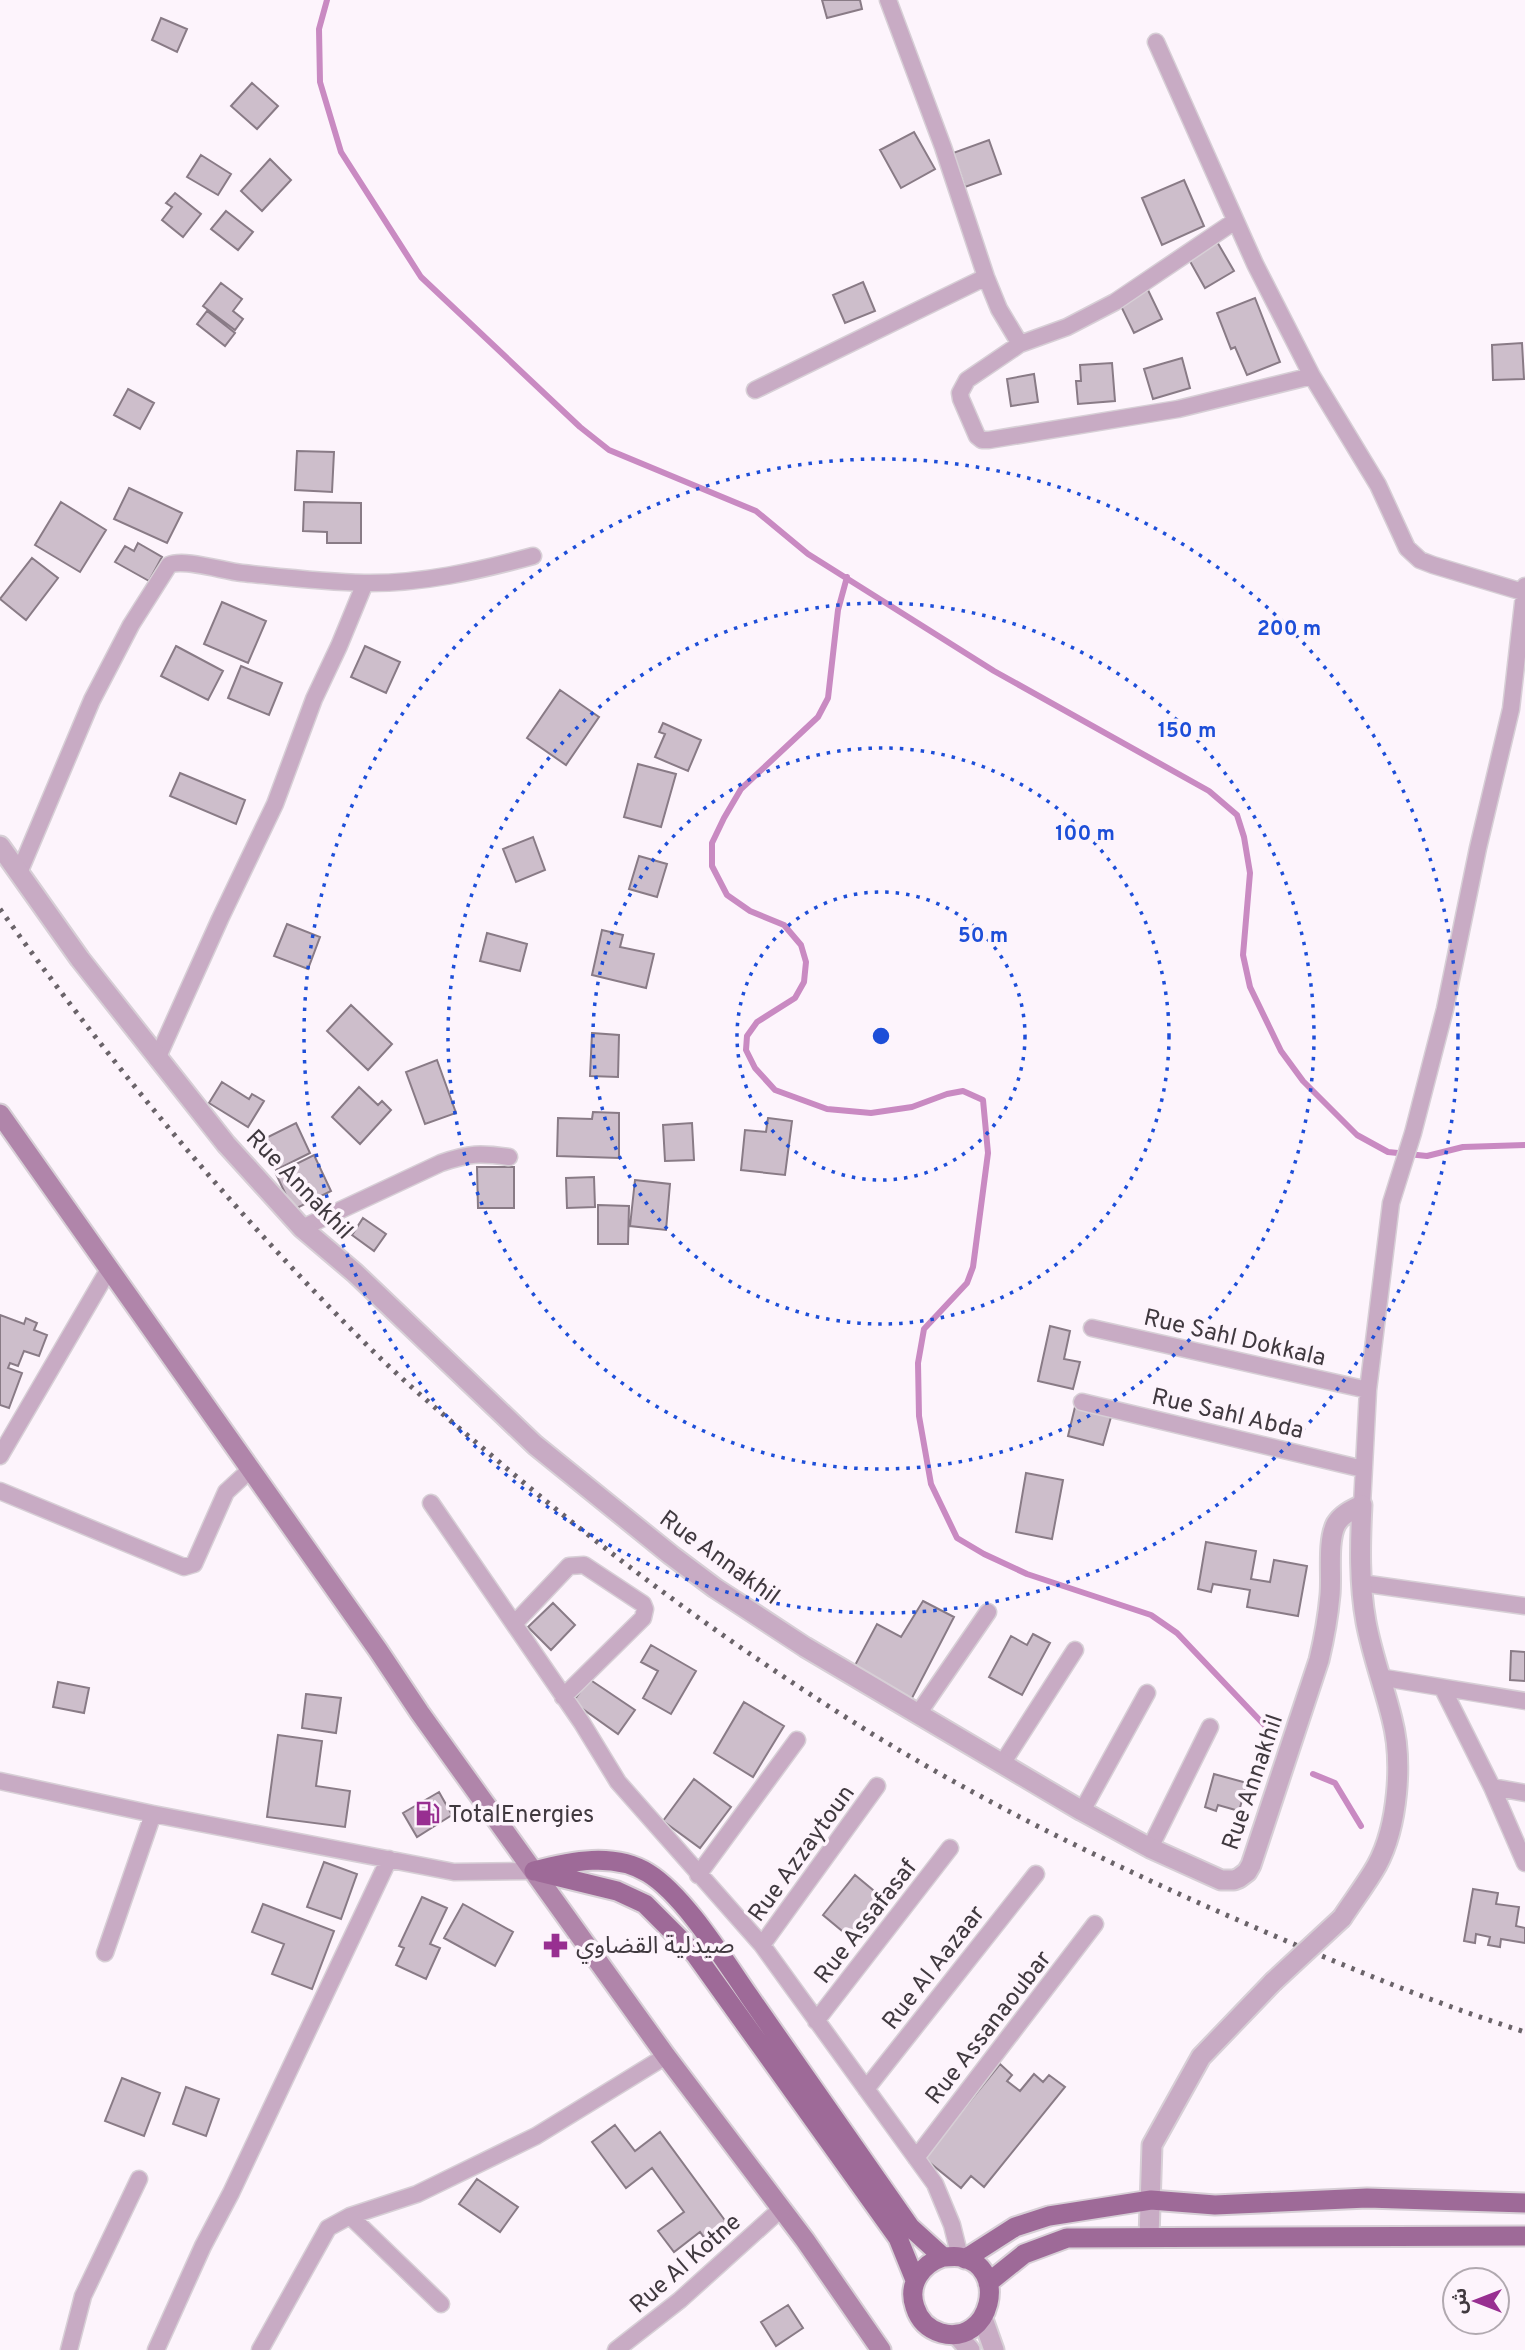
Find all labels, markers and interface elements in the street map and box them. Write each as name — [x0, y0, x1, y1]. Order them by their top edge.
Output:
text: 200 m — [1257, 616, 1321, 643]
text: 150 m — [1158, 718, 1216, 745]
text: 100 m — [1055, 821, 1115, 848]
text: 50 m — [958, 923, 1008, 950]
centre of rings — [869, 1024, 893, 1048]
street label: Rue Annakhil — [239, 1124, 359, 1247]
street label: Rue Sahl Dokkala — [1141, 1303, 1329, 1374]
street label: Rue Sahl Abda — [1149, 1383, 1307, 1447]
street label: Rue Annakhil — [653, 1505, 785, 1612]
street label: Rue Annakhil — [1217, 1711, 1291, 1854]
street label: Rue Azzaytoun — [743, 1780, 862, 1929]
fuel station icon: TotalEnergies — [414, 1800, 442, 1828]
place label: TotalEnergies — [448, 1801, 594, 1831]
street label: Rue Assafasaf — [809, 1854, 925, 1991]
street label: Rue Al Aazaar — [877, 1900, 993, 2037]
pharmacy icon: صيدلية القضاوي — [542, 1931, 570, 1959]
place label: صيدلية القضاوي — [576, 1932, 734, 1964]
street label: Rue Assanaoubar — [920, 1945, 1059, 2111]
street label: Rue Al Kotne — [624, 2208, 748, 2321]
north arrow — [1441, 2266, 1511, 2336]
text: ش — [1449, 2288, 1473, 2314]

